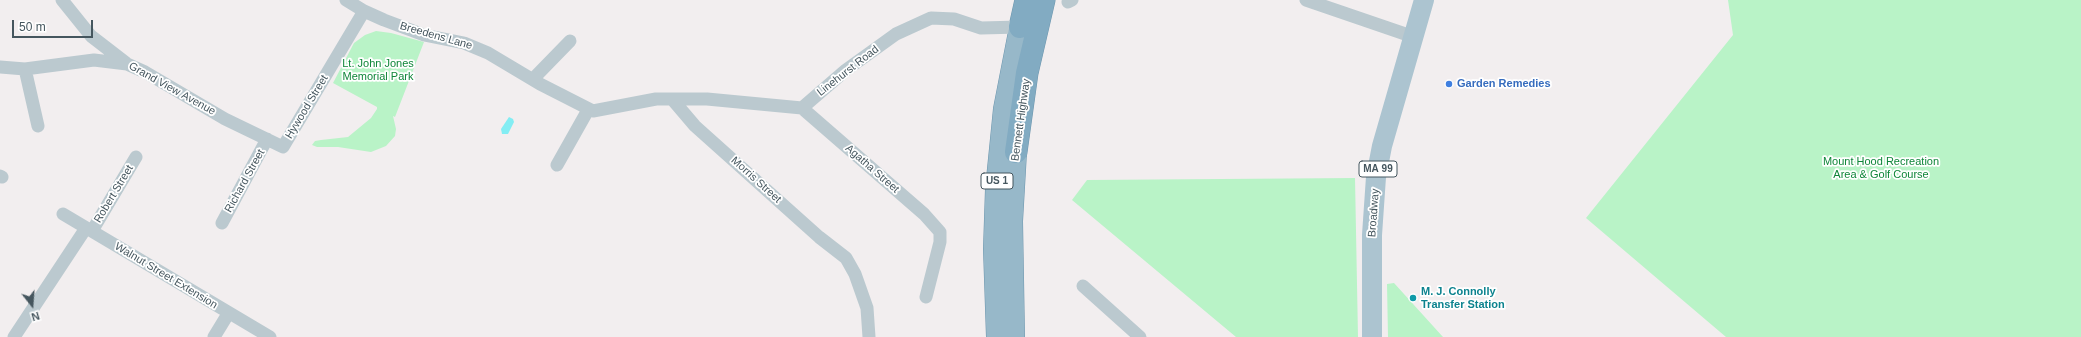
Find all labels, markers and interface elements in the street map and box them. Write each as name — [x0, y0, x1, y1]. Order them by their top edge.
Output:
scale bar — [14, 12, 95, 38]
street label: Breedens Lane — [398, 19, 474, 53]
text: 50 m — [19, 20, 46, 34]
street label: Linehurst Road — [815, 43, 881, 99]
park label: Lt. John Jones Memorial Park — [342, 57, 414, 83]
street label: Grand View Avenue — [126, 60, 218, 118]
street label: Hywood Street — [283, 73, 331, 141]
place label: Garden Remedies — [1457, 77, 1551, 91]
street label: Bennett Highway — [1009, 78, 1033, 162]
marker: Garden Remedies — [1444, 79, 1454, 89]
street label: Agatha Street — [842, 142, 902, 196]
street label: Richard Street — [222, 147, 268, 215]
street label: Morris Street — [728, 154, 784, 206]
park label: Mount Hood Recreation Area & Golf Course — [1823, 155, 1939, 181]
road number: MA 99 — [1359, 161, 1397, 177]
street label: Robert Street — [91, 163, 137, 225]
road number: US 1 — [981, 173, 1013, 189]
street label: Broadway — [1366, 188, 1382, 238]
street label: Walnut Street Extension — [112, 240, 220, 312]
north arrow — [12, 285, 52, 325]
place label: M. J. Connolly Transfer Station — [1421, 285, 1505, 311]
marker: M. J. Connolly Transfer Station — [1408, 293, 1418, 303]
text: N — [30, 310, 41, 323]

